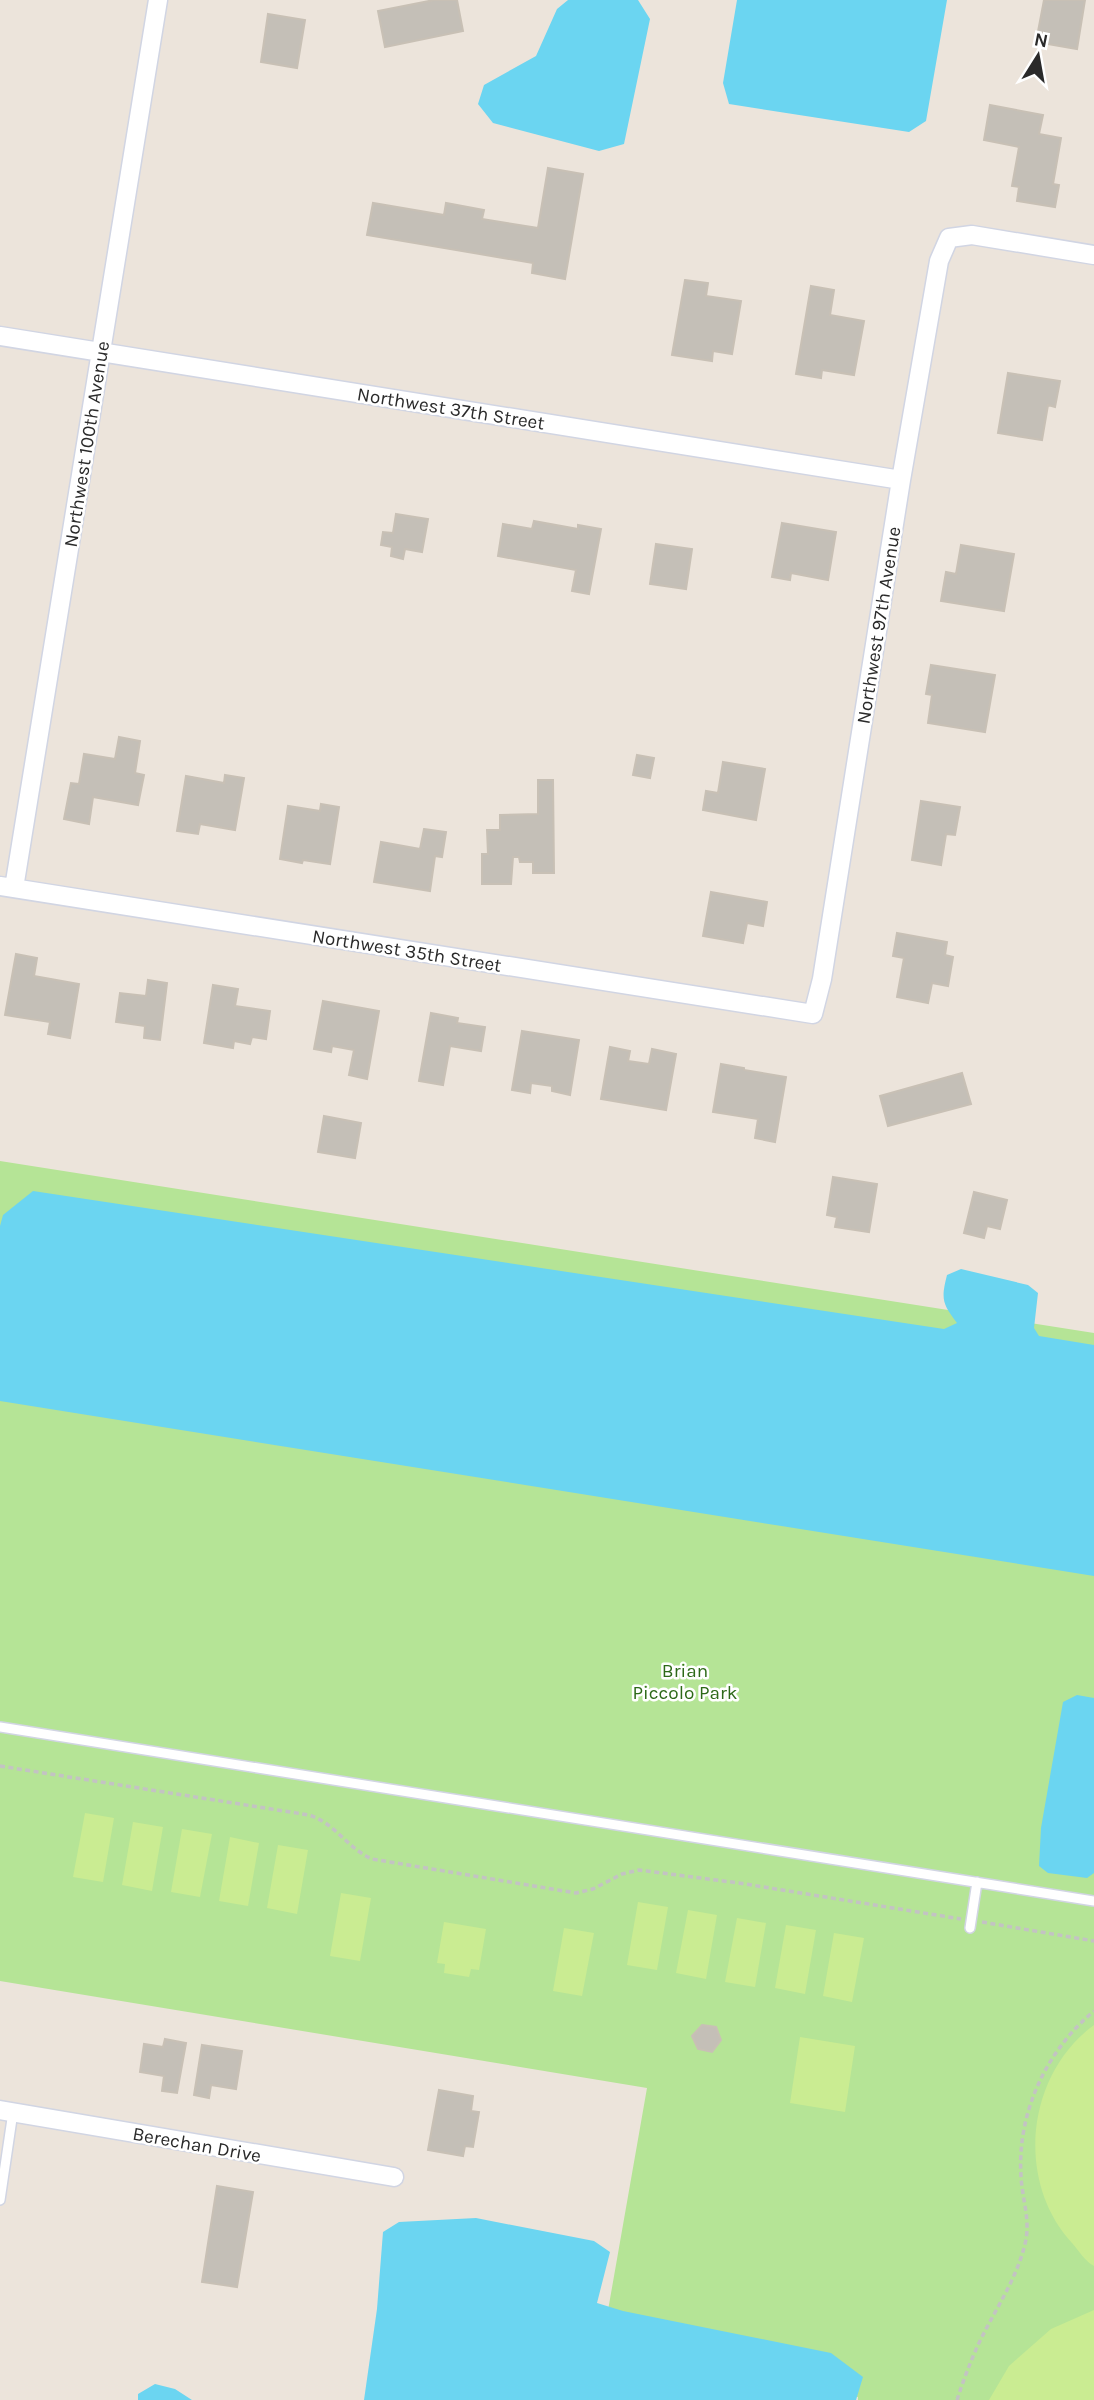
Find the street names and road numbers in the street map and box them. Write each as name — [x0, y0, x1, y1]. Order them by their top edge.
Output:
street label: Northwest 100th Avenue — [60, 339, 114, 549]
street label: Northwest 37th Street — [356, 383, 546, 435]
street label: Northwest 97th Avenue — [853, 525, 905, 725]
street label: Northwest 35th Street — [311, 925, 503, 977]
street label: Berechan Drive — [131, 2123, 263, 2167]

